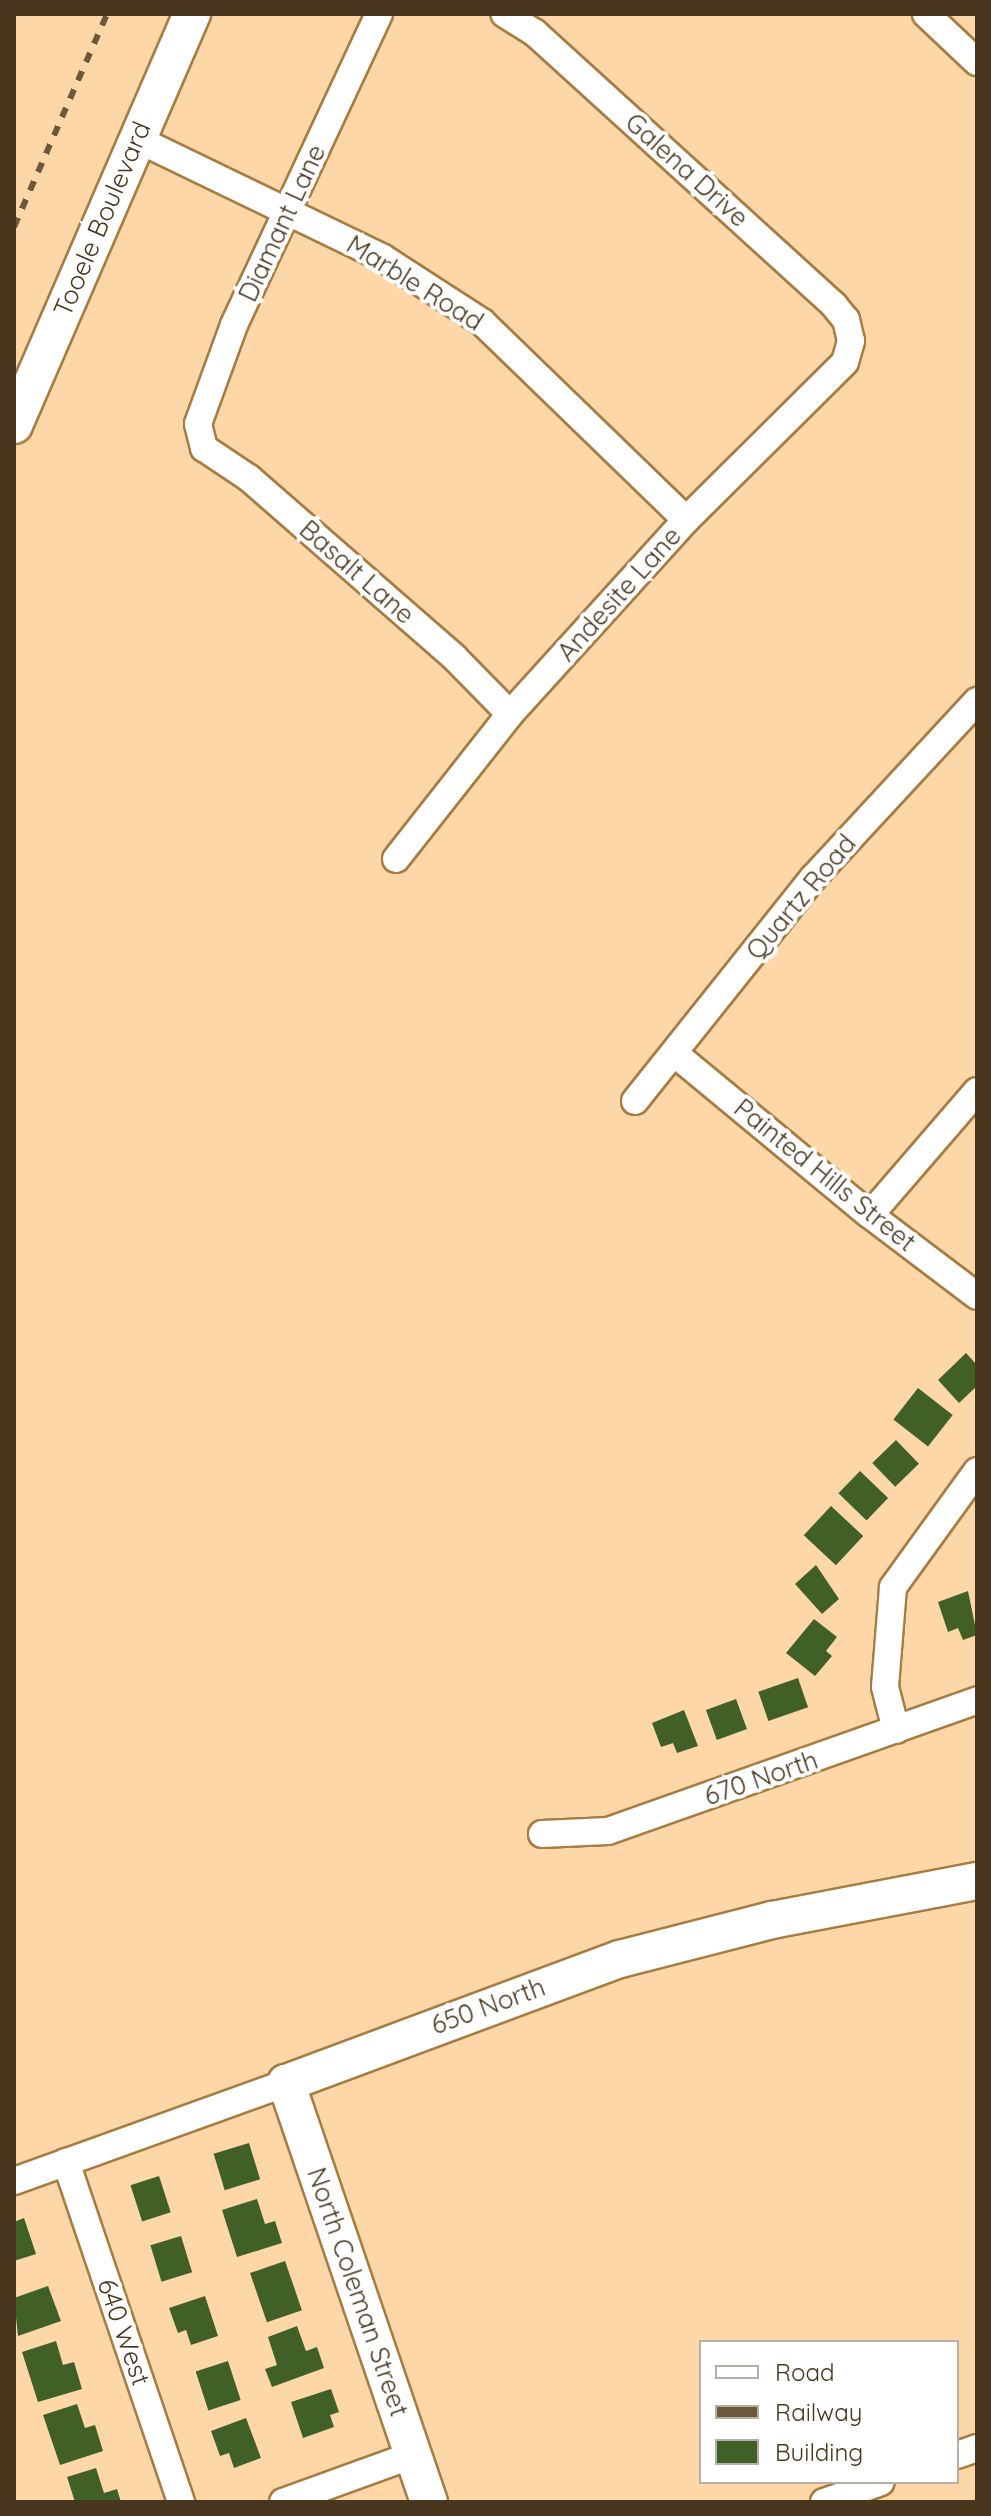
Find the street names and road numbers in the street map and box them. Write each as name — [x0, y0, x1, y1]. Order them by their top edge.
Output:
street label: Galena Drive — [619, 107, 755, 233]
street label: Tooele Boulevard — [47, 117, 157, 321]
street label: Diamant Lane — [232, 139, 332, 307]
street label: Marble Road — [341, 229, 489, 337]
street label: Basalt Lane — [293, 514, 421, 630]
street label: Andesite Lane — [551, 520, 687, 668]
street label: Quartz Road — [740, 828, 862, 966]
street label: Painted Hills Street — [728, 1092, 922, 1258]
street label: 670 North — [700, 1744, 822, 1812]
street label: 650 North — [427, 1971, 549, 2041]
street label: North Coleman Street — [301, 2163, 415, 2421]
street label: 640 West — [91, 2274, 157, 2390]

